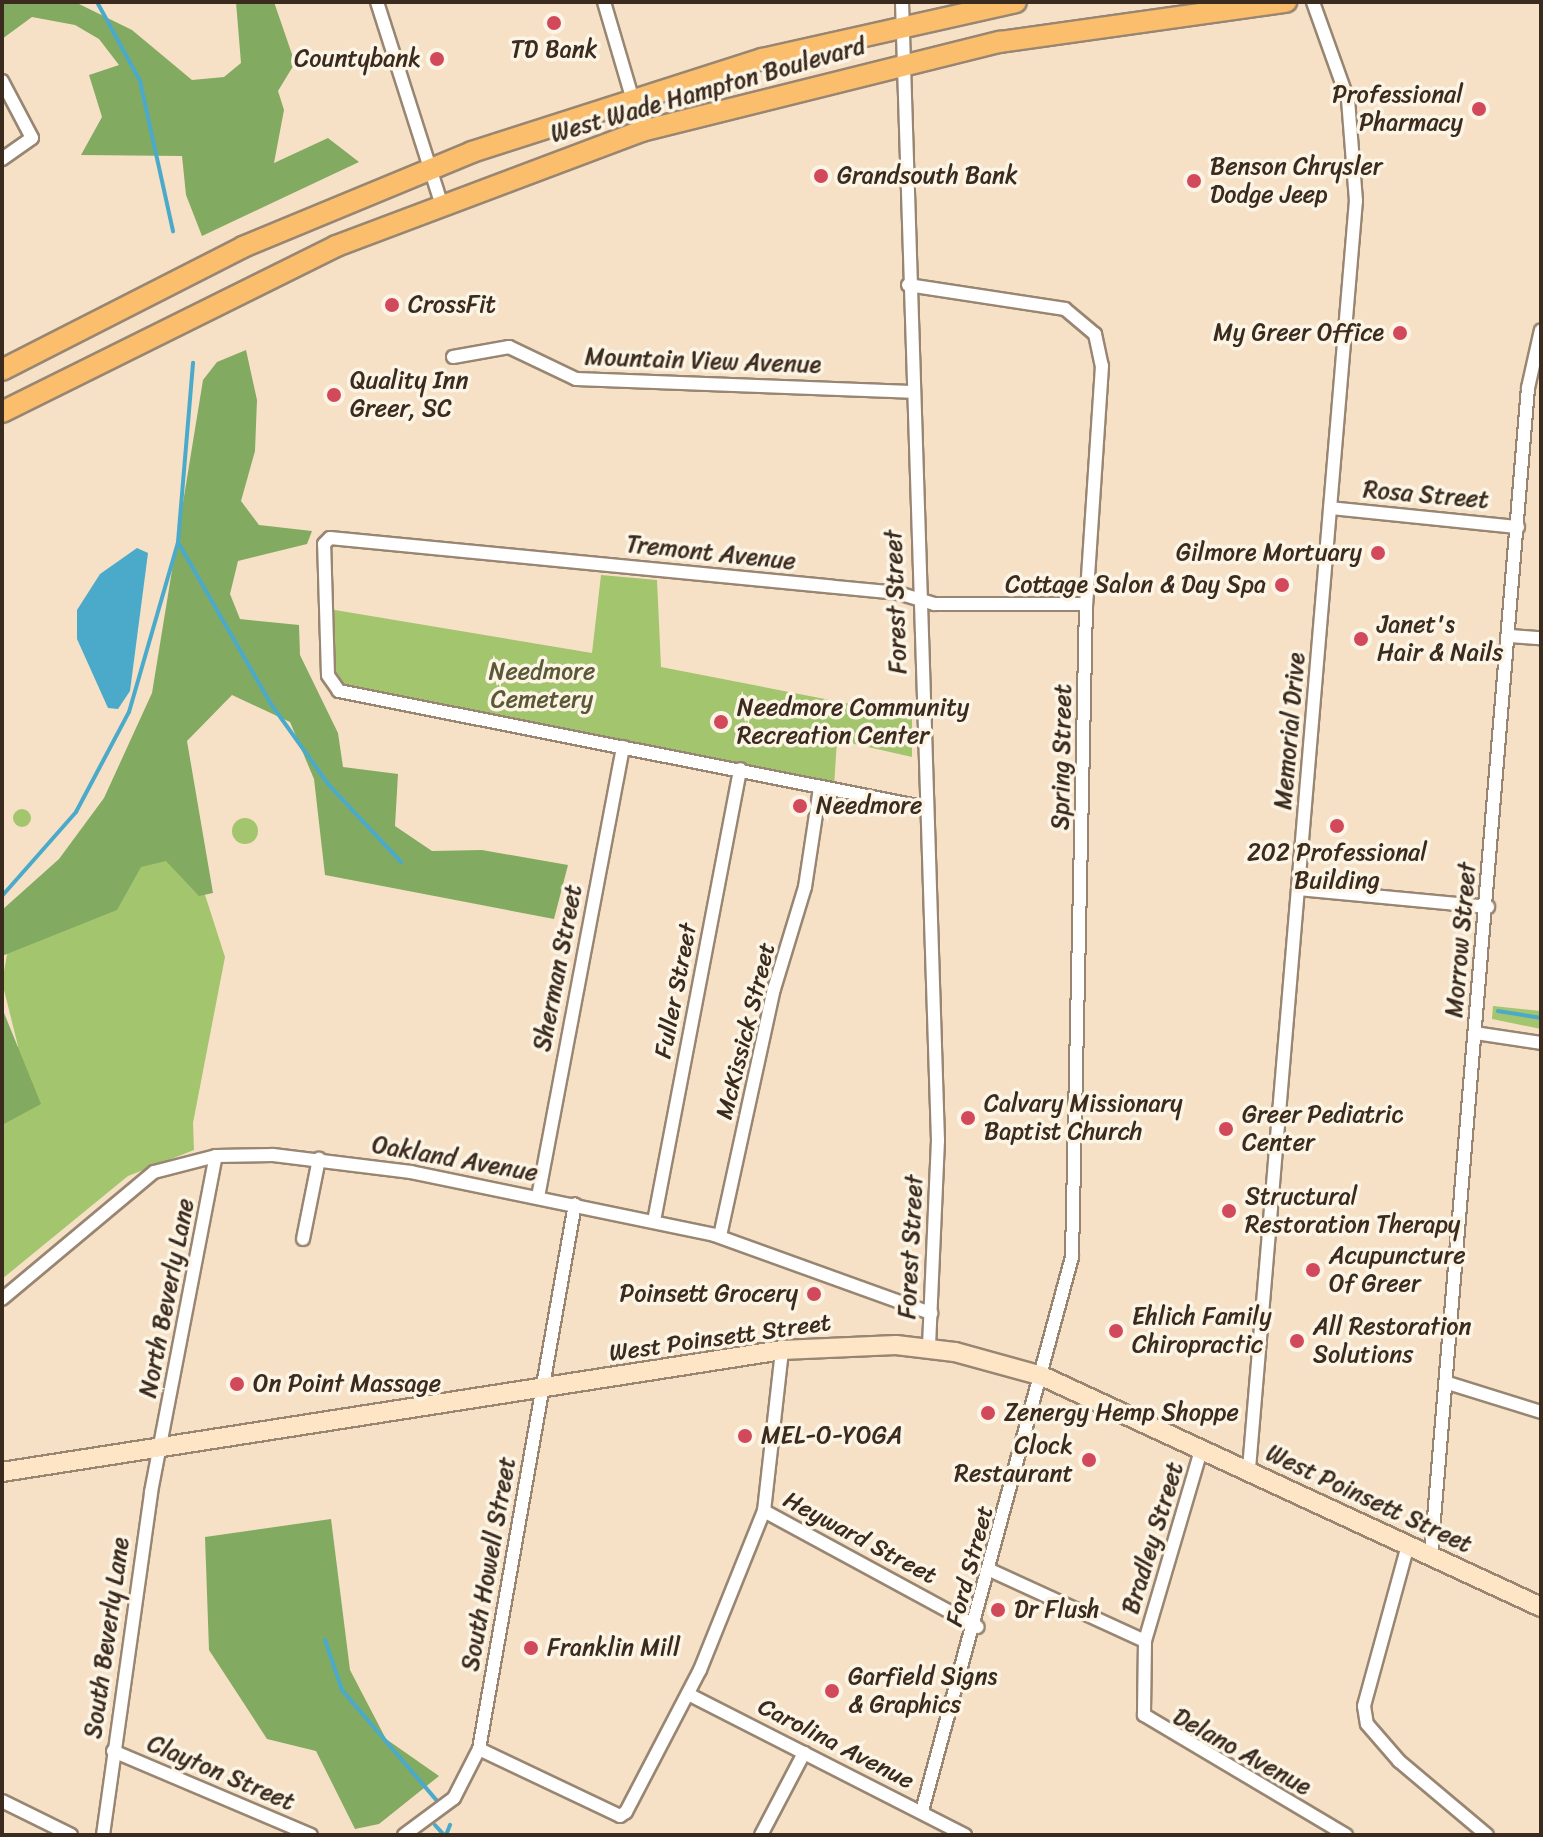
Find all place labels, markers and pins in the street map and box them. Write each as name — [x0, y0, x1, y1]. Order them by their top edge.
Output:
marker: TD Bank — [545, 14, 563, 32]
place label: TD Bank — [511, 36, 597, 64]
place label: Countybank — [294, 45, 421, 73]
marker: Countybank — [428, 50, 446, 68]
place label: Professional Pharmacy — [1332, 81, 1463, 137]
marker: Professional Pharmacy — [1470, 100, 1488, 118]
place label: Benson Chrysler Dodge Jeep — [1210, 153, 1383, 209]
place label: Grandsouth Bank — [837, 162, 1018, 190]
marker: Grandsouth Bank — [812, 167, 830, 185]
marker: Benson Chrysler Dodge Jeep — [1185, 172, 1203, 190]
place label: CrossFit — [408, 291, 496, 319]
marker: CrossFit — [383, 296, 401, 314]
place label: My Greer Office — [1212, 319, 1384, 347]
marker: My Greer Office — [1391, 324, 1409, 342]
place label: Quality Inn Greer, SC — [350, 367, 468, 423]
marker: Quality Inn Greer, SC — [325, 386, 343, 404]
place label: Gilmore Mortuary — [1176, 539, 1362, 567]
marker: Gilmore Mortuary — [1369, 544, 1387, 562]
place label: Cottage Salon & Day Spa — [1005, 571, 1266, 599]
marker: Cottage Salon & Day Spa — [1273, 576, 1291, 594]
place label: Janet's Hair & Nails — [1377, 611, 1503, 667]
marker: Janet's Hair & Nails — [1352, 630, 1370, 648]
place label: Needmore Community Recreation Center — [737, 694, 969, 750]
marker: Needmore Community Recreation Center — [712, 713, 730, 731]
place label: Needmore — [816, 792, 922, 820]
marker: Needmore — [791, 797, 809, 815]
marker: 202 Professional Building — [1328, 817, 1346, 835]
place label: 202 Professional Building — [1247, 839, 1427, 895]
place label: Calvary Missionary Baptist Church — [984, 1090, 1184, 1146]
place label: Greer Pediatric Center — [1242, 1101, 1405, 1157]
marker: Calvary Missionary Baptist Church — [959, 1109, 977, 1127]
marker: Greer Pediatric Center — [1217, 1120, 1235, 1138]
place label: Structural Restoration Therapy — [1245, 1183, 1461, 1239]
marker: Structural Restoration Therapy — [1220, 1202, 1238, 1220]
place label: Acupuncture Of Greer — [1329, 1242, 1466, 1298]
marker: Acupuncture Of Greer — [1304, 1261, 1322, 1279]
place label: Poinsett Grocery — [619, 1280, 798, 1308]
marker: Poinsett Grocery — [805, 1285, 823, 1303]
place label: Ehlich Family Chiropractic — [1132, 1303, 1271, 1359]
place label: All Restoration Solutions — [1313, 1313, 1473, 1369]
marker: Ehlich Family Chiropractic — [1107, 1322, 1125, 1340]
marker: All Restoration Solutions — [1288, 1332, 1306, 1350]
place label: On Point Massage — [253, 1370, 440, 1398]
marker: On Point Massage — [228, 1375, 246, 1393]
place label: Zenergy Hemp Shoppe — [1004, 1399, 1240, 1427]
marker: Zenergy Hemp Shoppe — [979, 1404, 997, 1422]
place label: MEL-O-YOGA — [761, 1422, 902, 1450]
marker: MEL-O-YOGA — [736, 1427, 754, 1445]
place label: Clock Restaurant — [954, 1432, 1073, 1488]
marker: Clock Restaurant — [1080, 1451, 1098, 1469]
place label: Dr Flush — [1014, 1596, 1101, 1624]
marker: Dr Flush — [989, 1601, 1007, 1619]
place label: Franklin Mill — [547, 1634, 680, 1662]
marker: Franklin Mill — [522, 1639, 540, 1657]
place label: Garfield Signs & Graphics — [848, 1663, 997, 1719]
marker: Garfield Signs & Graphics — [823, 1682, 841, 1700]

